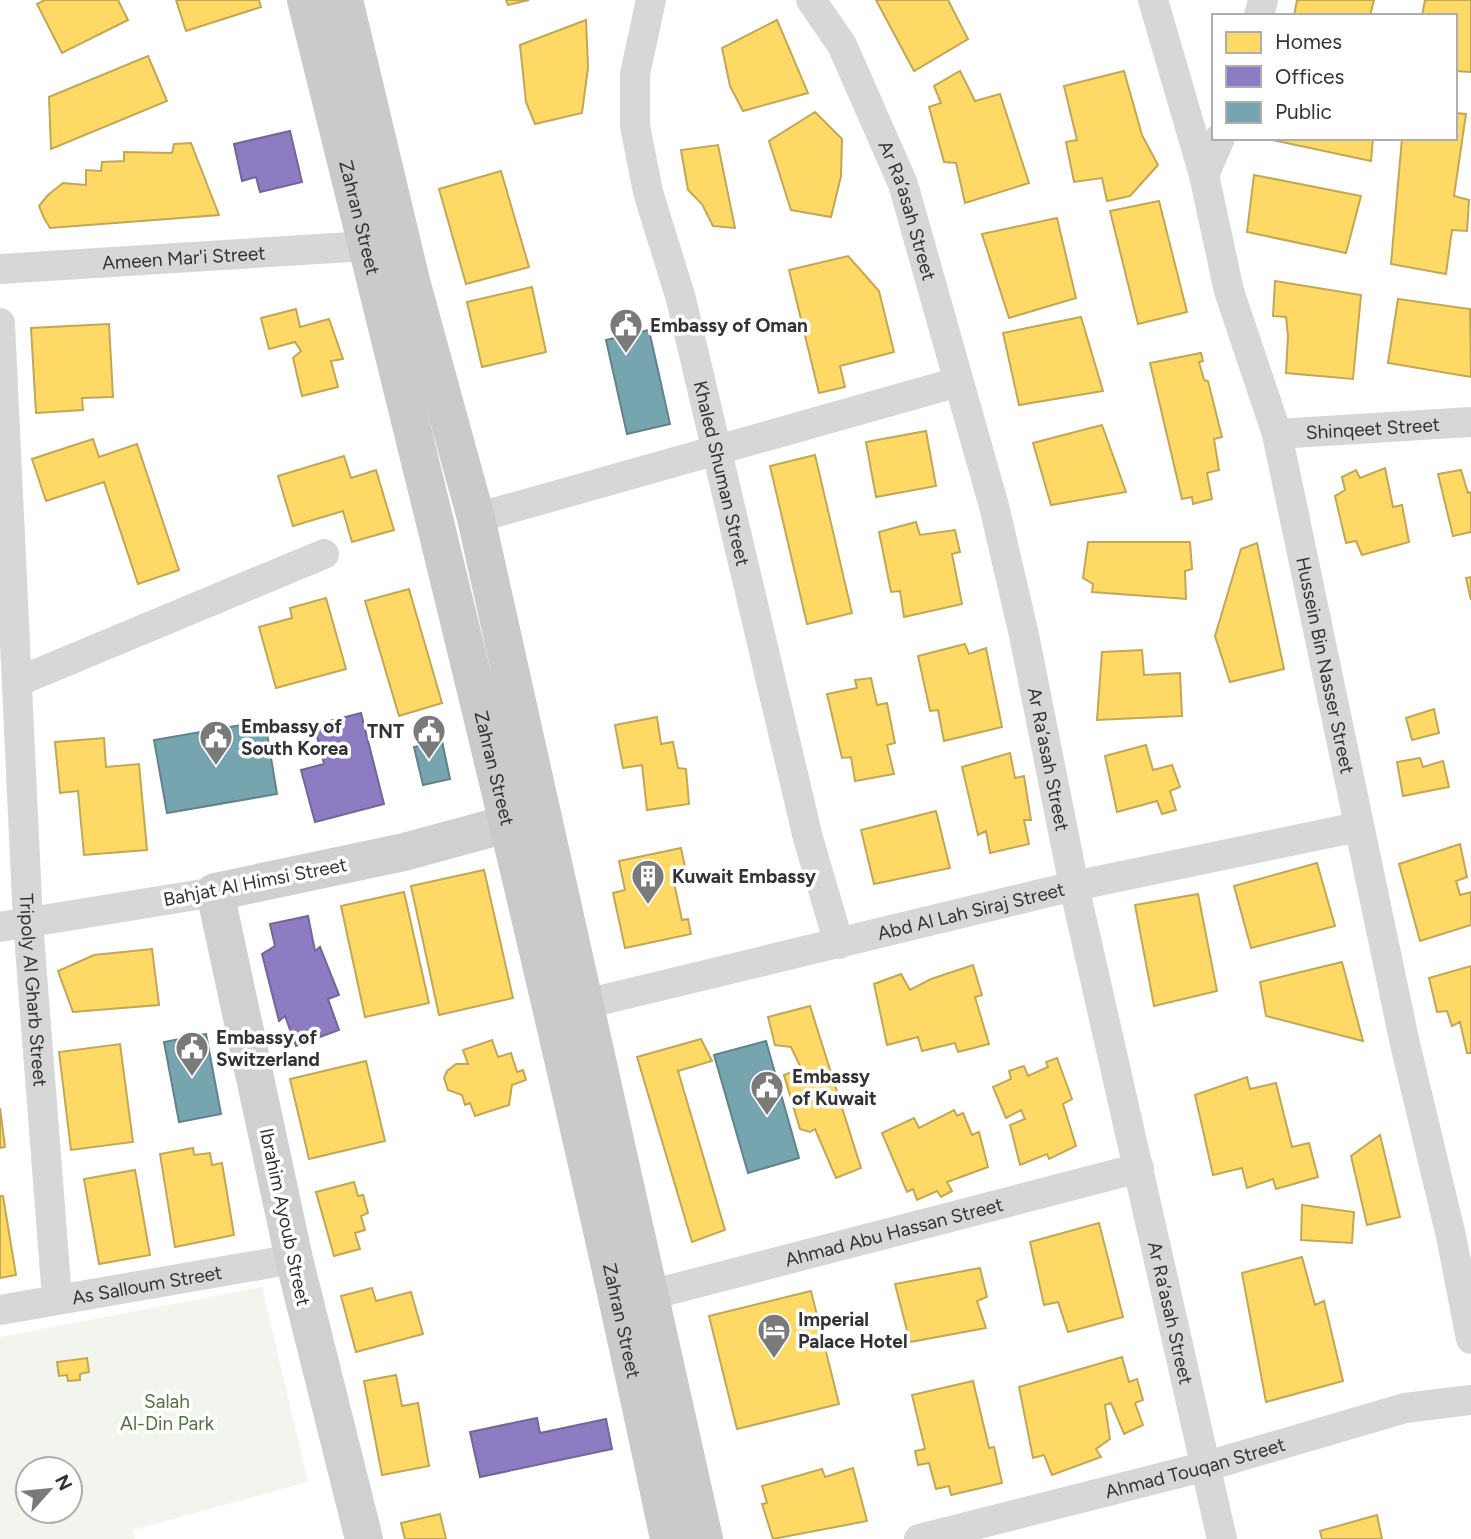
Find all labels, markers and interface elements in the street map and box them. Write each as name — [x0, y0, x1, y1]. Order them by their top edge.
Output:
legend — [1212, 14, 1457, 140]
text: Homes — [1275, 29, 1342, 54]
text: Offices — [1275, 64, 1344, 89]
text: Public — [1275, 99, 1332, 124]
street label: Ar Ra’asah Street — [874, 137, 941, 283]
street label: Zahran Street — [335, 158, 385, 277]
street label: Ameen Mar'i Street — [101, 241, 266, 274]
public building icon: Embassy of Oman — [607, 306, 645, 355]
place label: Embassy of Oman — [650, 314, 808, 337]
street label: Khaled Shuman Street — [689, 378, 755, 568]
street label: Shinqeet Street — [1305, 412, 1440, 444]
street label: Hussein Bin Nasser Street — [1292, 555, 1359, 776]
street label: Ar Ra’asah Street — [1023, 685, 1074, 833]
street label: Zahran Street — [470, 709, 519, 828]
public building icon: TNT — [410, 712, 448, 761]
place label: Embassy of South Korea — [241, 715, 348, 760]
public building icon: Embassy of South Korea — [197, 718, 235, 767]
place label: TNT — [367, 720, 404, 743]
street label: Bahjat Al Himsi Street — [161, 853, 349, 911]
building icon: Kuwait Embassy — [629, 857, 667, 906]
place label: Kuwait Embassy — [672, 865, 816, 888]
street label: Abd Al Lah Siraj Street — [875, 877, 1067, 945]
street label: Tripoly Al Gharb Street — [15, 893, 52, 1088]
place label: Embassy of Switzerland — [216, 1026, 320, 1071]
public building icon: Embassy of Switzerland — [173, 1029, 211, 1078]
place label: Embassy of Kuwait — [792, 1065, 877, 1110]
public building icon: Embassy of Kuwait — [748, 1068, 786, 1117]
street label: Ibrahim Ayoub Street — [255, 1126, 315, 1308]
street label: Ahmad Abu Hassan Street — [782, 1192, 1005, 1271]
street label: Ar Ra’asah Street — [1143, 1239, 1198, 1386]
street label: As Salloum Street — [70, 1260, 224, 1309]
street label: Zahran Street — [598, 1261, 646, 1380]
place label: Imperial Palace Hotel — [798, 1308, 908, 1353]
hotel icon: Imperial Palace Hotel — [755, 1311, 793, 1360]
park label: Salah Al-Din Park — [120, 1390, 215, 1435]
street label: Ahmad Touqan Street — [1103, 1432, 1288, 1503]
north arrow — [14, 1455, 84, 1525]
text: N — [50, 1471, 77, 1494]

